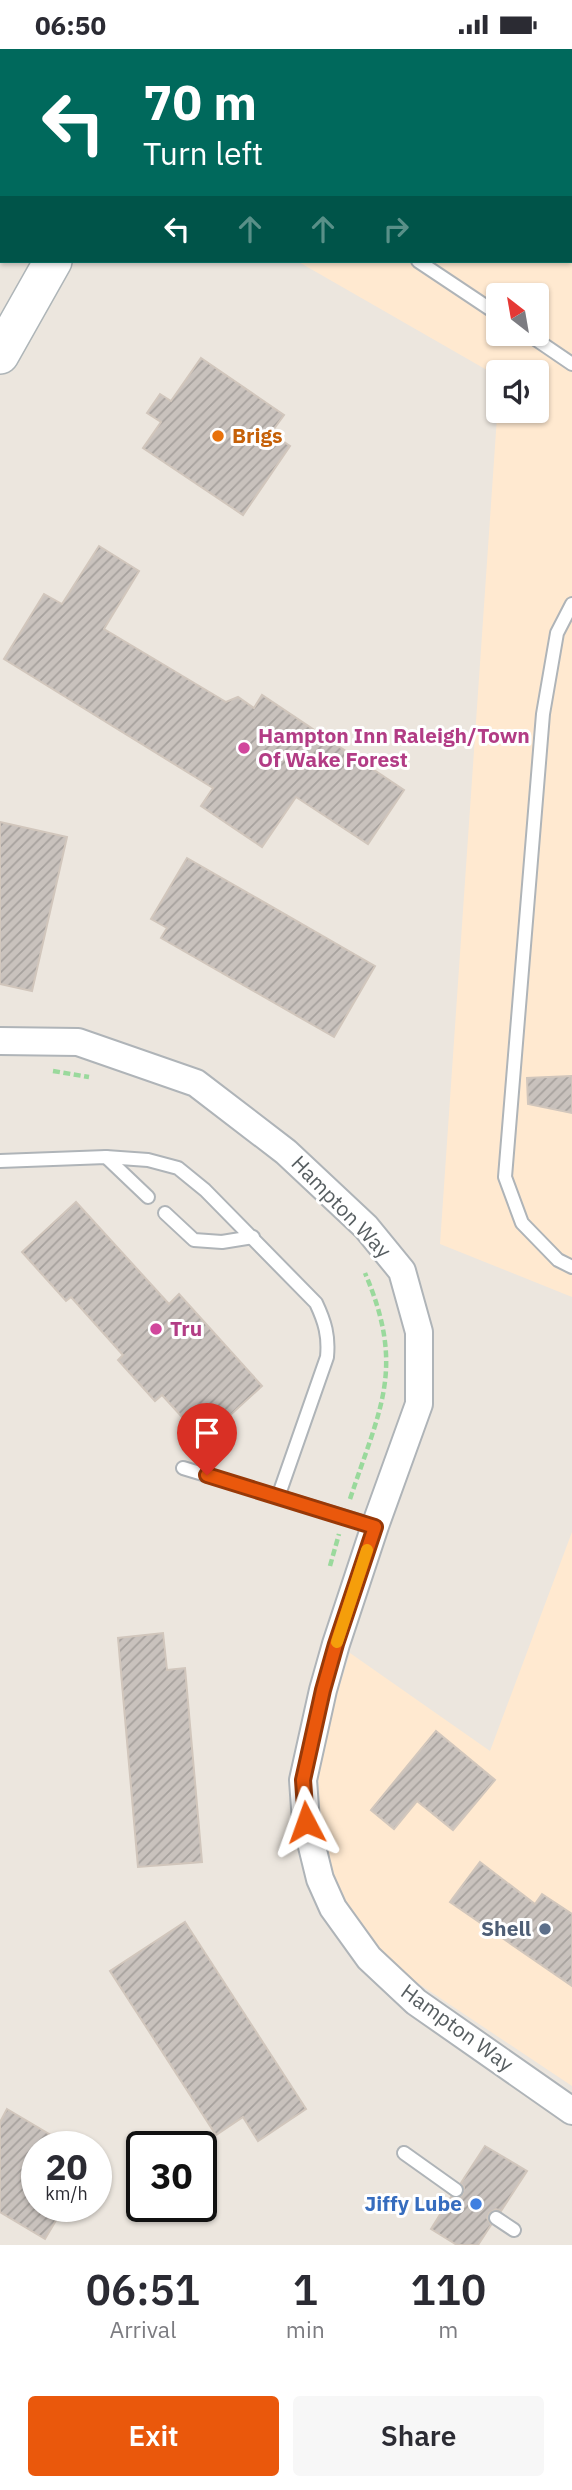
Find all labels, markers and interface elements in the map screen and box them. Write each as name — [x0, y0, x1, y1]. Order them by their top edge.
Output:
text: 06:50 — [35, 8, 106, 42]
text: 70 m — [143, 70, 257, 133]
icon: left — [28, 77, 119, 168]
text: Turn left — [143, 132, 263, 174]
icon: left — [158, 210, 196, 248]
icon: ahead — [231, 210, 269, 248]
icon: ahead — [304, 210, 342, 248]
icon: right — [377, 210, 415, 248]
north arrow — [486, 283, 550, 347]
map controls — [486, 283, 549, 423]
button: sound — [486, 360, 549, 423]
place label: Brigs — [232, 421, 283, 449]
marker: Brigs — [210, 428, 226, 444]
place label: Hampton Inn Raleigh/Town Of Wake Forest — [258, 721, 530, 773]
marker: Hampton Inn Raleigh/Town Of Wake Forest — [236, 740, 252, 756]
street label: Hampton Way — [286, 1149, 398, 1264]
place label: Tru — [170, 1314, 202, 1342]
marker: Tru — [148, 1321, 164, 1337]
pin — [177, 1403, 237, 1475]
icon: arrive — [188, 1414, 226, 1452]
position arrow — [269, 1785, 343, 1859]
place label: Shell — [481, 1914, 531, 1942]
marker: Shell — [537, 1921, 553, 1937]
street label: Hampton Way — [396, 1977, 520, 2078]
speed limit sign: 30 — [126, 2131, 217, 2222]
text: 20 — [45, 2144, 88, 2190]
text: km/h — [45, 2182, 88, 2205]
place label: Jiffy Lube — [365, 2189, 462, 2217]
marker: Jiffy Lube — [468, 2196, 484, 2212]
text: 06:51 — [86, 2262, 200, 2317]
text: 1 — [293, 2262, 318, 2317]
text: 110 — [411, 2262, 486, 2317]
text: Arrival — [109, 2314, 176, 2344]
text: min — [286, 2314, 325, 2344]
text: m — [438, 2314, 458, 2344]
button: Exit — [28, 2396, 279, 2476]
button: Share — [293, 2396, 544, 2476]

